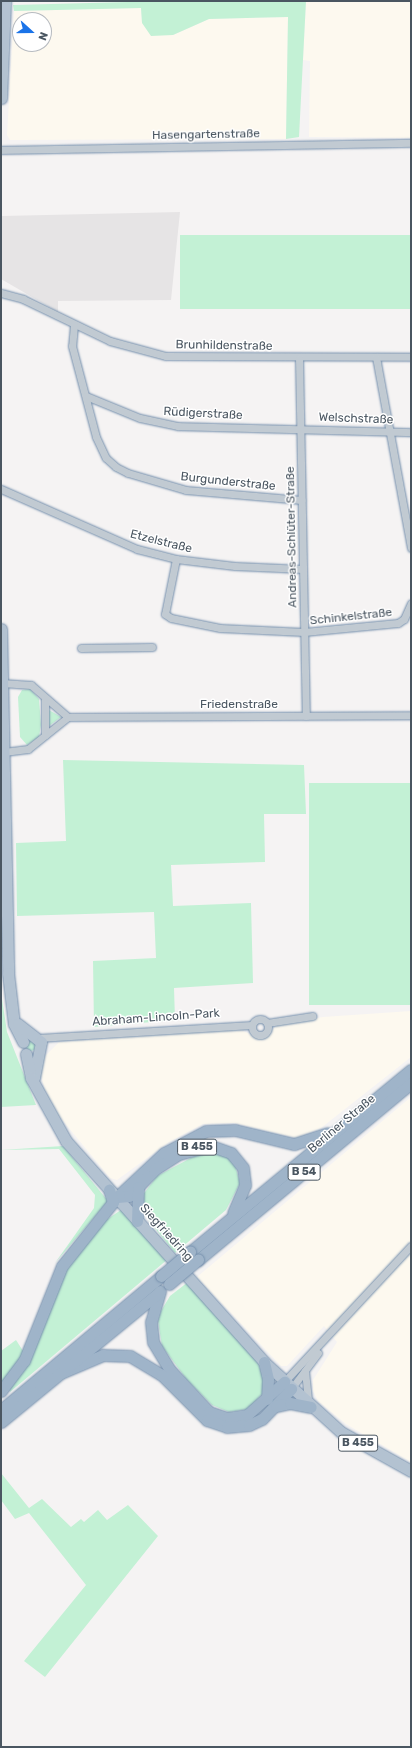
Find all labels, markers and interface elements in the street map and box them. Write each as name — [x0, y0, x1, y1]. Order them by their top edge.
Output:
north arrow — [12, 12, 52, 52]
text: N — [35, 30, 50, 42]
street label: Hasengartenstraße — [152, 127, 260, 143]
street label: Brunhildenstraße — [175, 338, 273, 354]
street label: Rüdigerstraße — [163, 405, 243, 423]
street label: Welschstraße — [318, 411, 394, 427]
street label: Andreas-Schlüter-Straße — [284, 466, 300, 608]
street label: Burgunderstraße — [180, 470, 276, 494]
street label: Etzelstraße — [129, 527, 193, 557]
street label: Schinkelstraße — [309, 606, 393, 628]
street label: Friedenstraße — [200, 698, 278, 712]
street label: Abraham-Lincoln-Park — [92, 1006, 220, 1030]
street label: Berliner Straße — [305, 1092, 379, 1156]
road number: B 455 — [177, 1138, 217, 1156]
road number: B 54 — [287, 1163, 321, 1181]
street label: Siegfriedring — [137, 1201, 195, 1265]
road number: B 455 — [338, 1434, 378, 1452]

